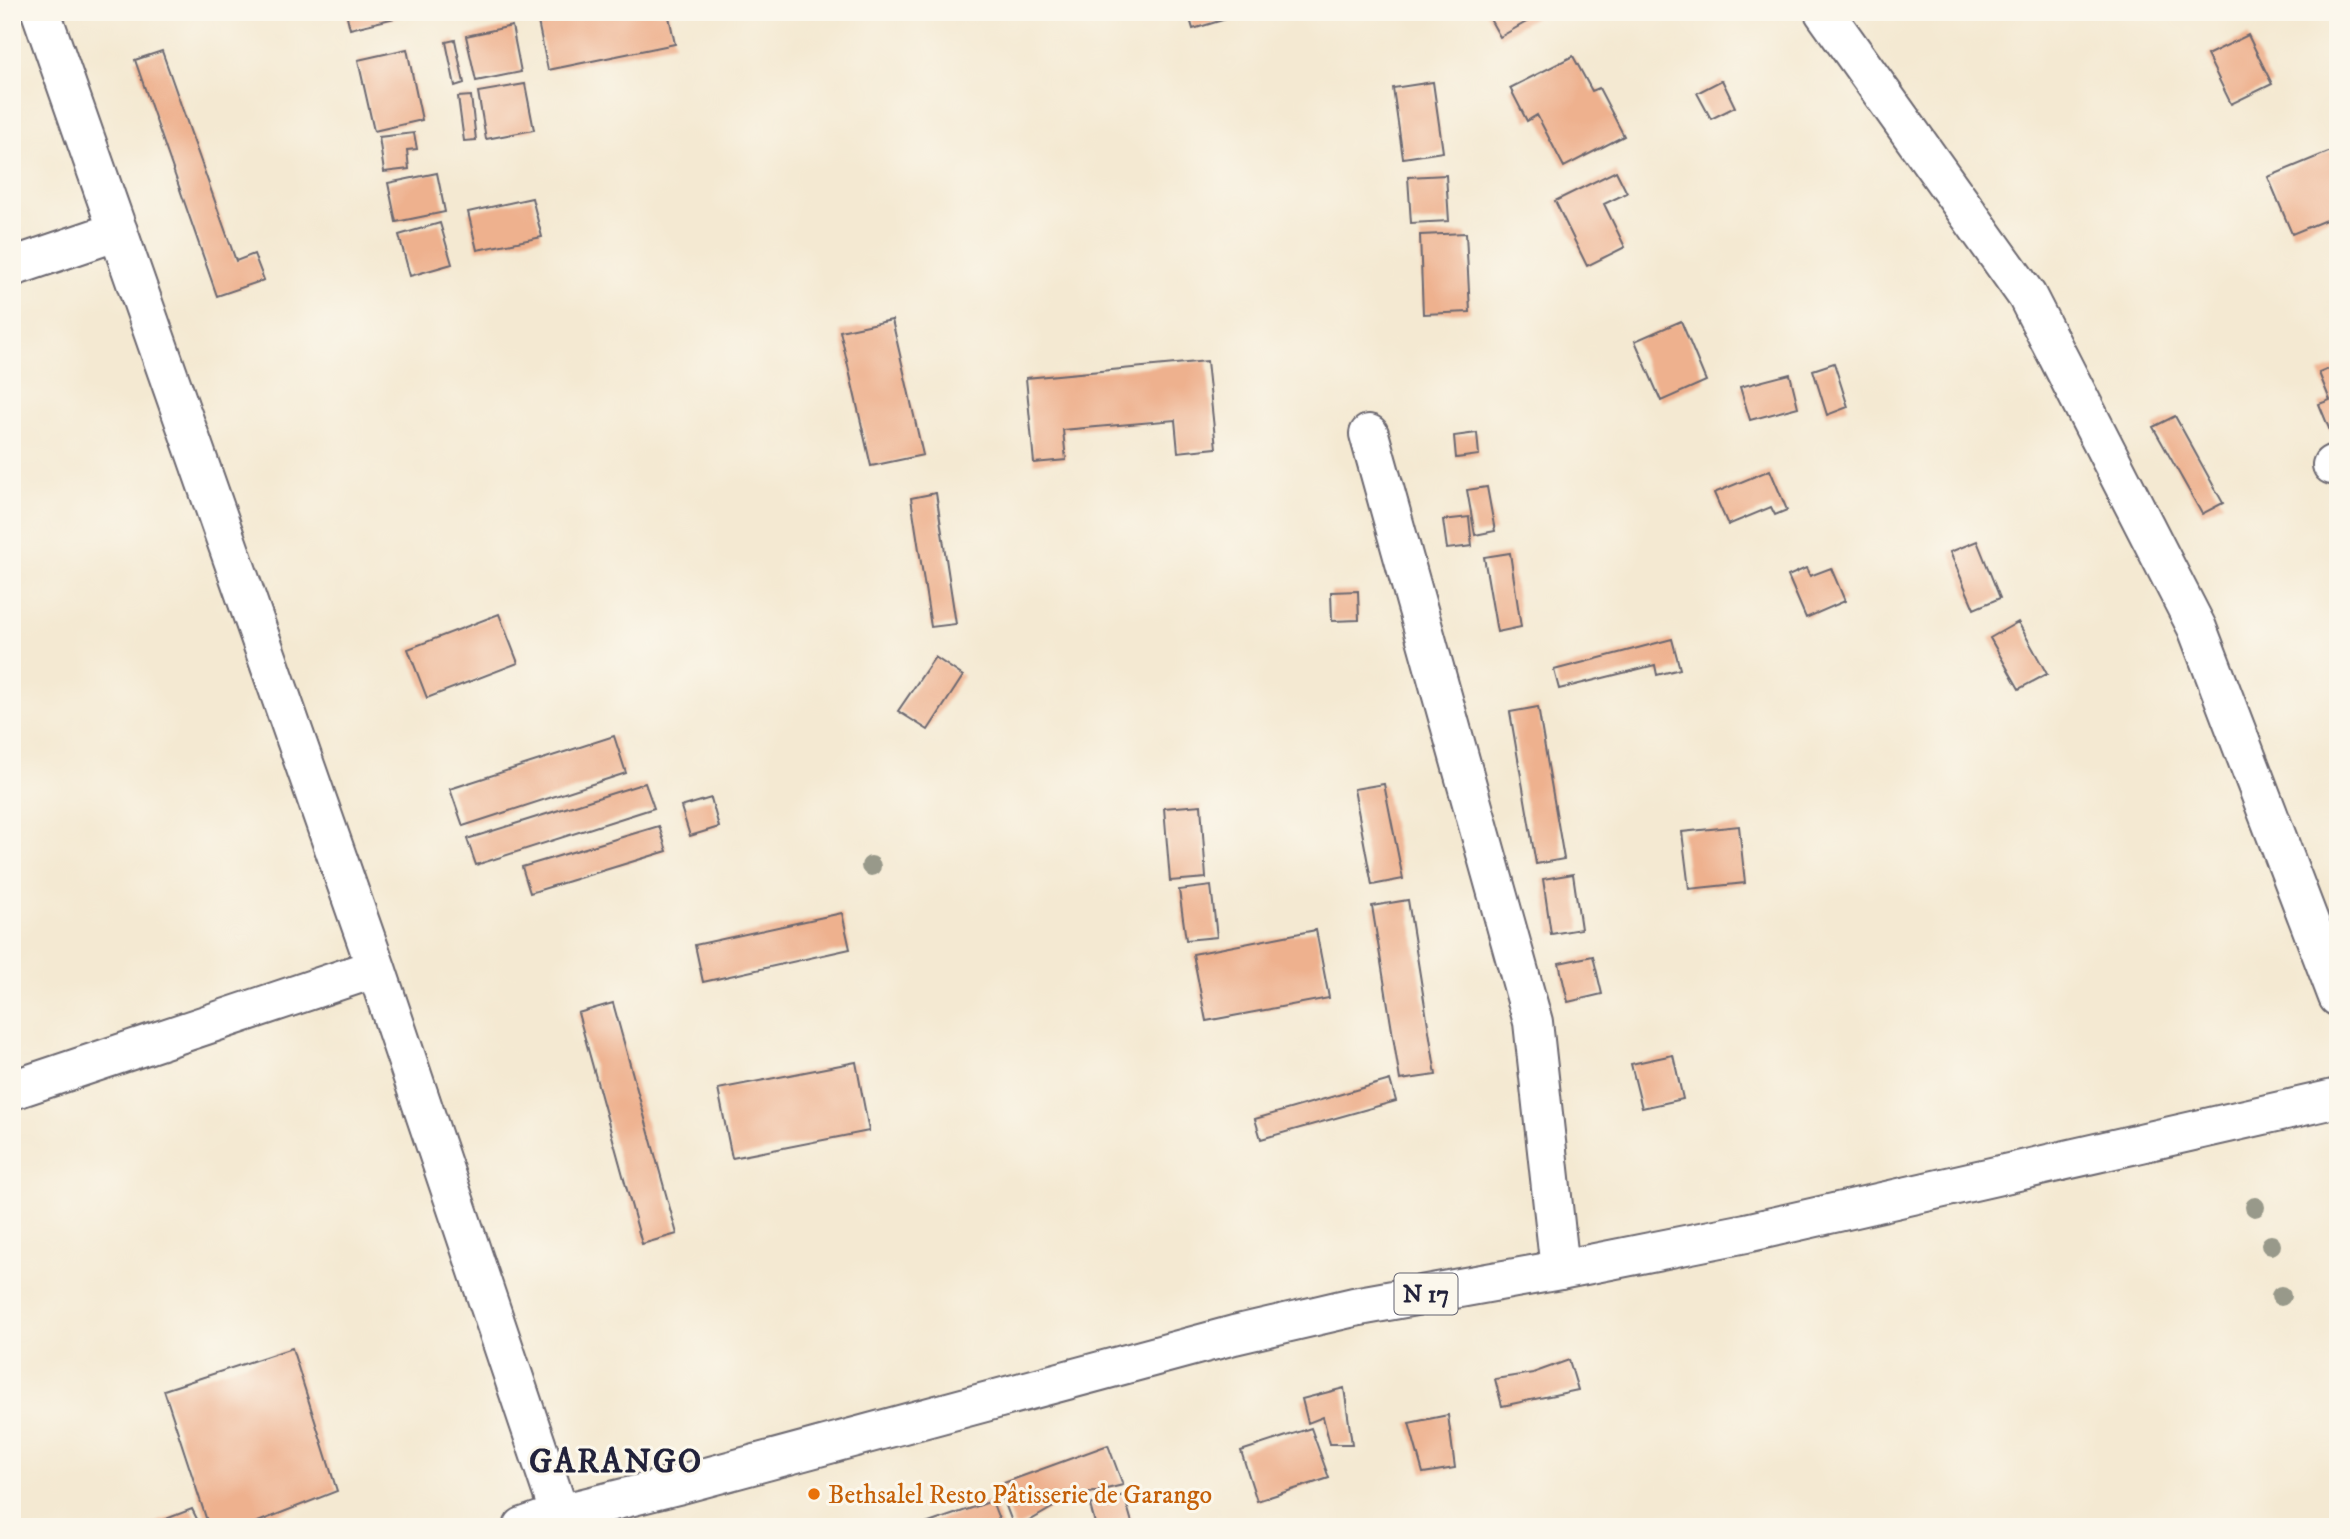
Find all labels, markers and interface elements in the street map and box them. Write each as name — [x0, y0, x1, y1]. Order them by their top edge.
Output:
road number: N 17 — [1394, 1274, 1458, 1314]
district label: GARANGO — [529, 1442, 703, 1483]
place label: Bethsalel Resto Pâtisserie de Garango — [828, 1479, 1212, 1512]
marker: Bethsalel Resto Pâtisserie de Garango — [806, 1486, 822, 1502]

